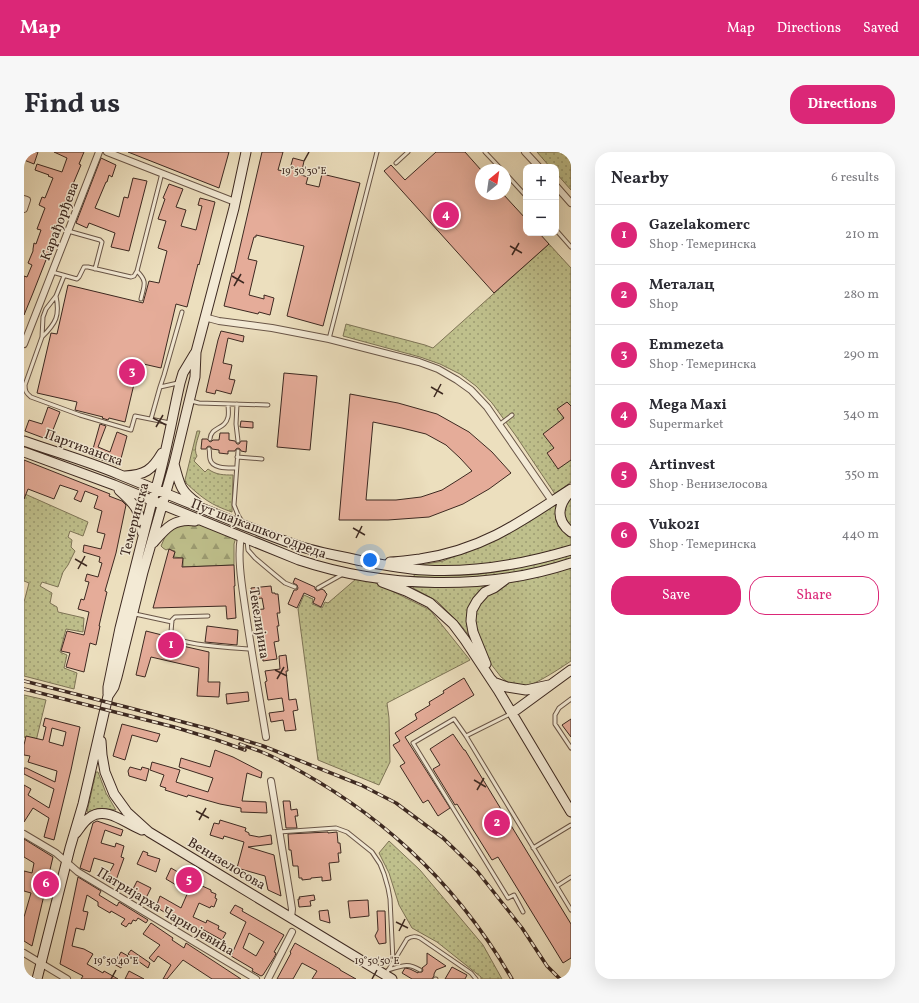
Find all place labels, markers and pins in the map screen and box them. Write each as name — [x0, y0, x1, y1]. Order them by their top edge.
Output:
pin: 4 — [433, 200, 459, 230]
pin: 3 — [119, 357, 145, 387]
pin: 1 — [158, 630, 184, 660]
pin: 2 — [484, 808, 510, 838]
pin: 5 — [176, 865, 202, 895]
pin: 6 — [33, 869, 59, 899]

